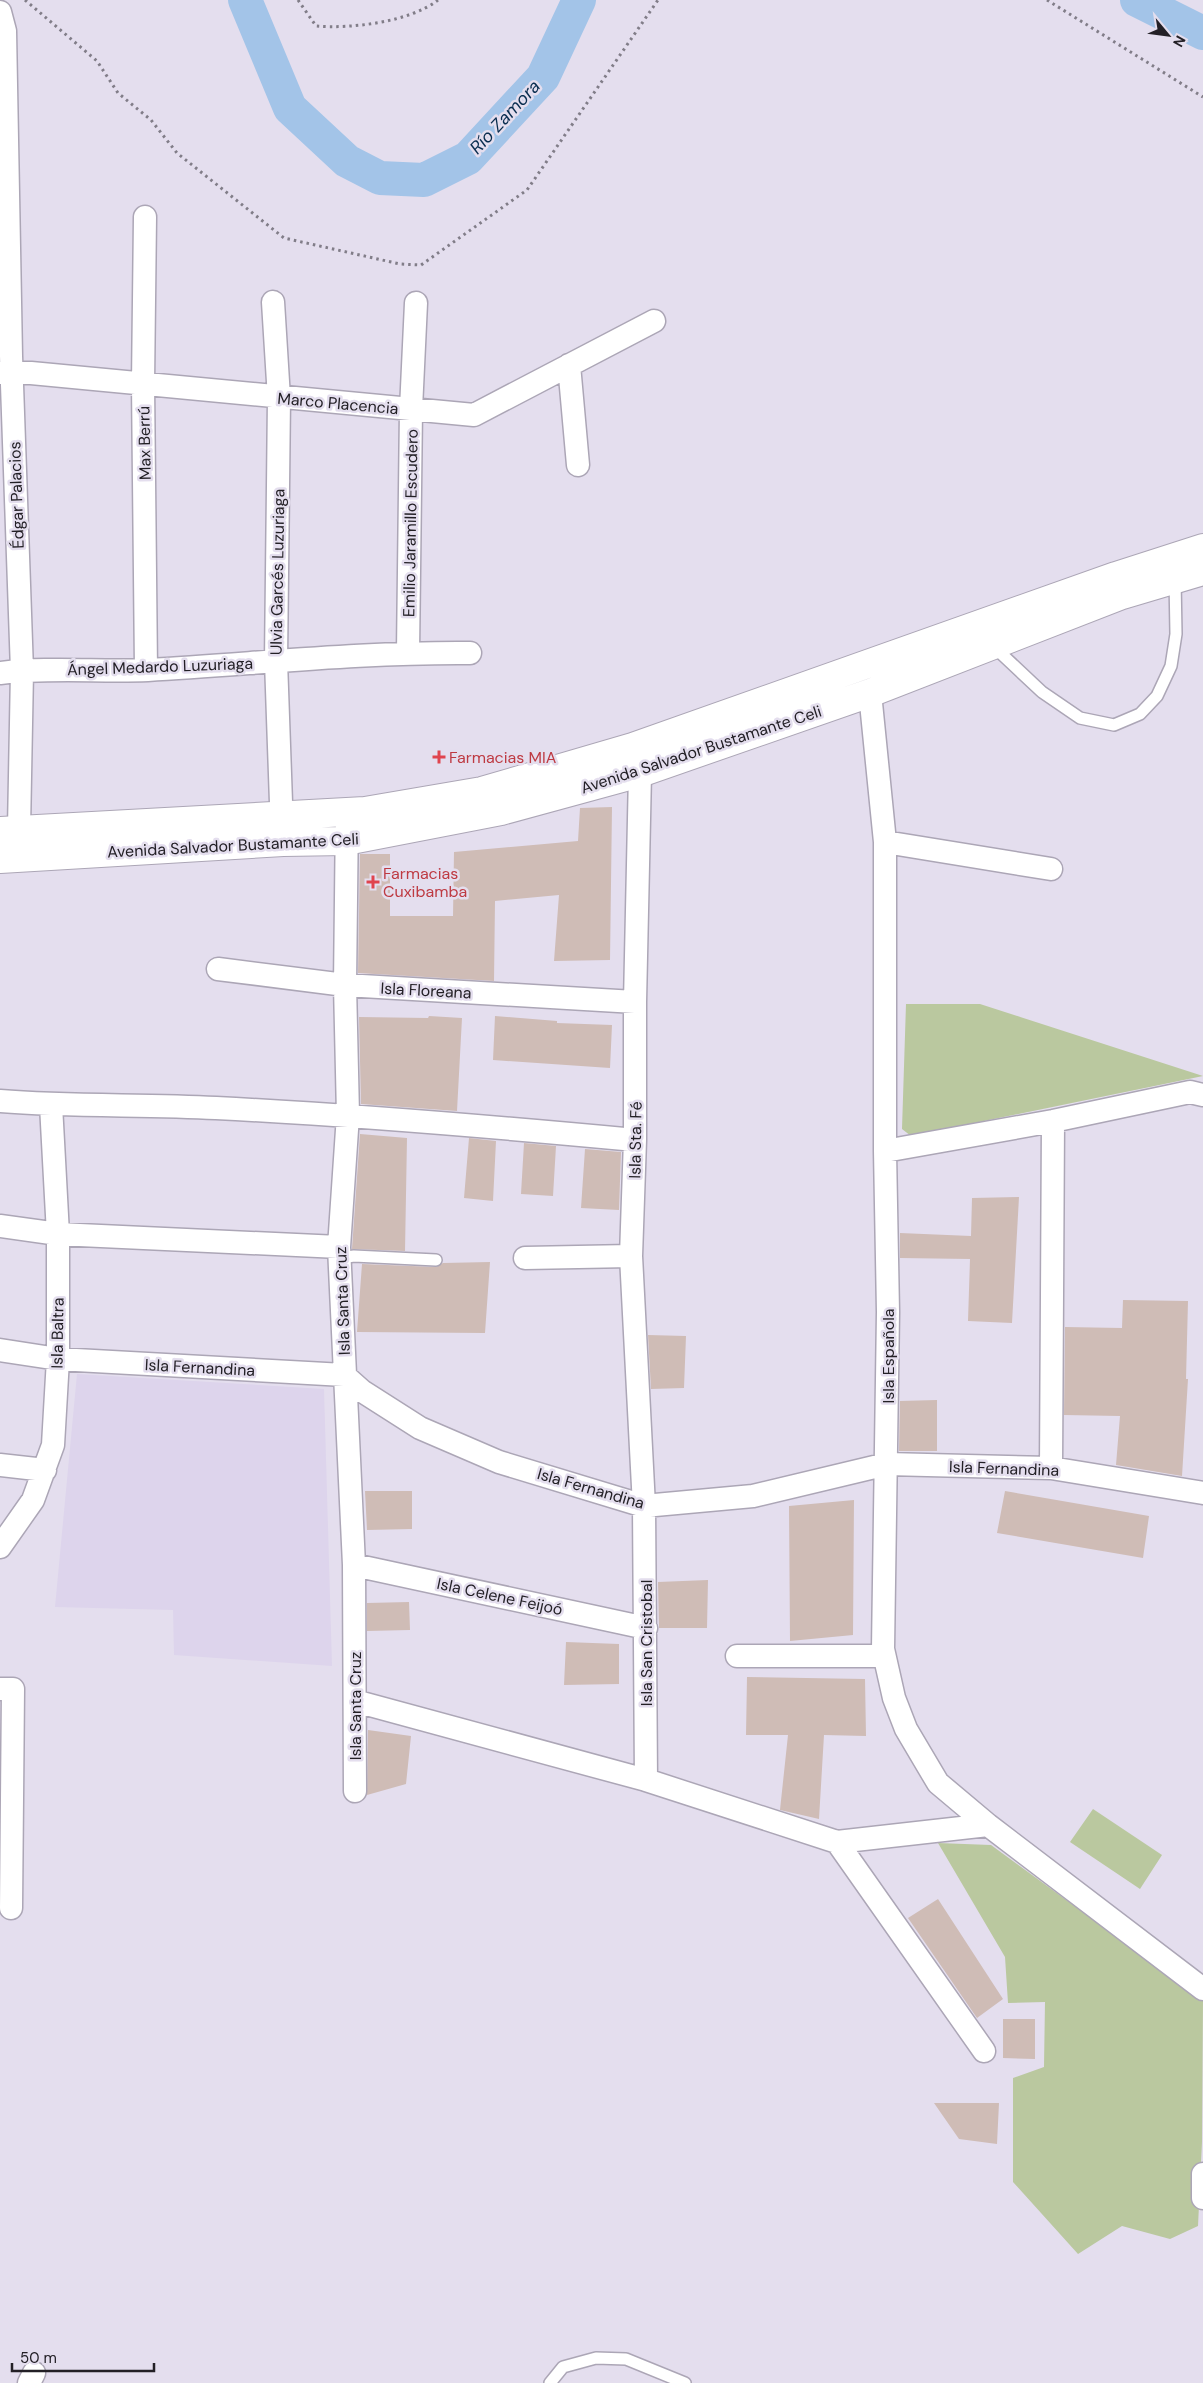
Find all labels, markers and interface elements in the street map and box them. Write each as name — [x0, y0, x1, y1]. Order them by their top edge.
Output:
north arrow — [1143, 10, 1193, 60]
text: N — [1169, 32, 1190, 50]
water label: Río Zamora — [464, 75, 546, 159]
street label: Marco Placencia — [277, 388, 399, 419]
street label: Max Berrú — [133, 406, 156, 480]
street label: Emilio Jaramillo Escudero — [398, 429, 423, 617]
street label: Édgar Palacios — [4, 441, 29, 549]
street label: Ulvia Garcés Luzuriaga — [266, 489, 289, 655]
street label: Ángel Medardo Luzuriaga — [67, 653, 253, 680]
street label: Avenida Salvador Bustamante Celi — [578, 701, 824, 798]
place label: Farmacias MIA — [449, 747, 557, 768]
marker: Farmacias MIA — [433, 751, 445, 763]
street label: Avenida Salvador Bustamante Celi — [107, 828, 359, 863]
place label: Farmacias Cuxibamba — [383, 863, 467, 902]
marker: Farmacias Cuxibamba — [367, 876, 379, 888]
street label: Isla Floreana — [380, 978, 472, 1003]
street label: Isla Sta. Fé — [624, 1101, 647, 1179]
street label: Isla Santa Cruz — [330, 1246, 355, 1356]
street label: Isla Baltra — [46, 1297, 69, 1369]
street label: Isla Española — [878, 1308, 899, 1404]
street label: Isla Fernandina — [144, 1354, 256, 1381]
street label: Isla Fernandina — [948, 1456, 1060, 1481]
street label: Isla Fernandina — [535, 1463, 647, 1514]
street label: Isla Celene Feijoó — [435, 1573, 565, 1620]
street label: Isla San Cristobal — [636, 1580, 657, 1706]
street label: Isla Santa Cruz — [345, 1652, 366, 1760]
scale bar — [12, 2340, 155, 2372]
text: 50 m — [20, 2348, 57, 2368]

